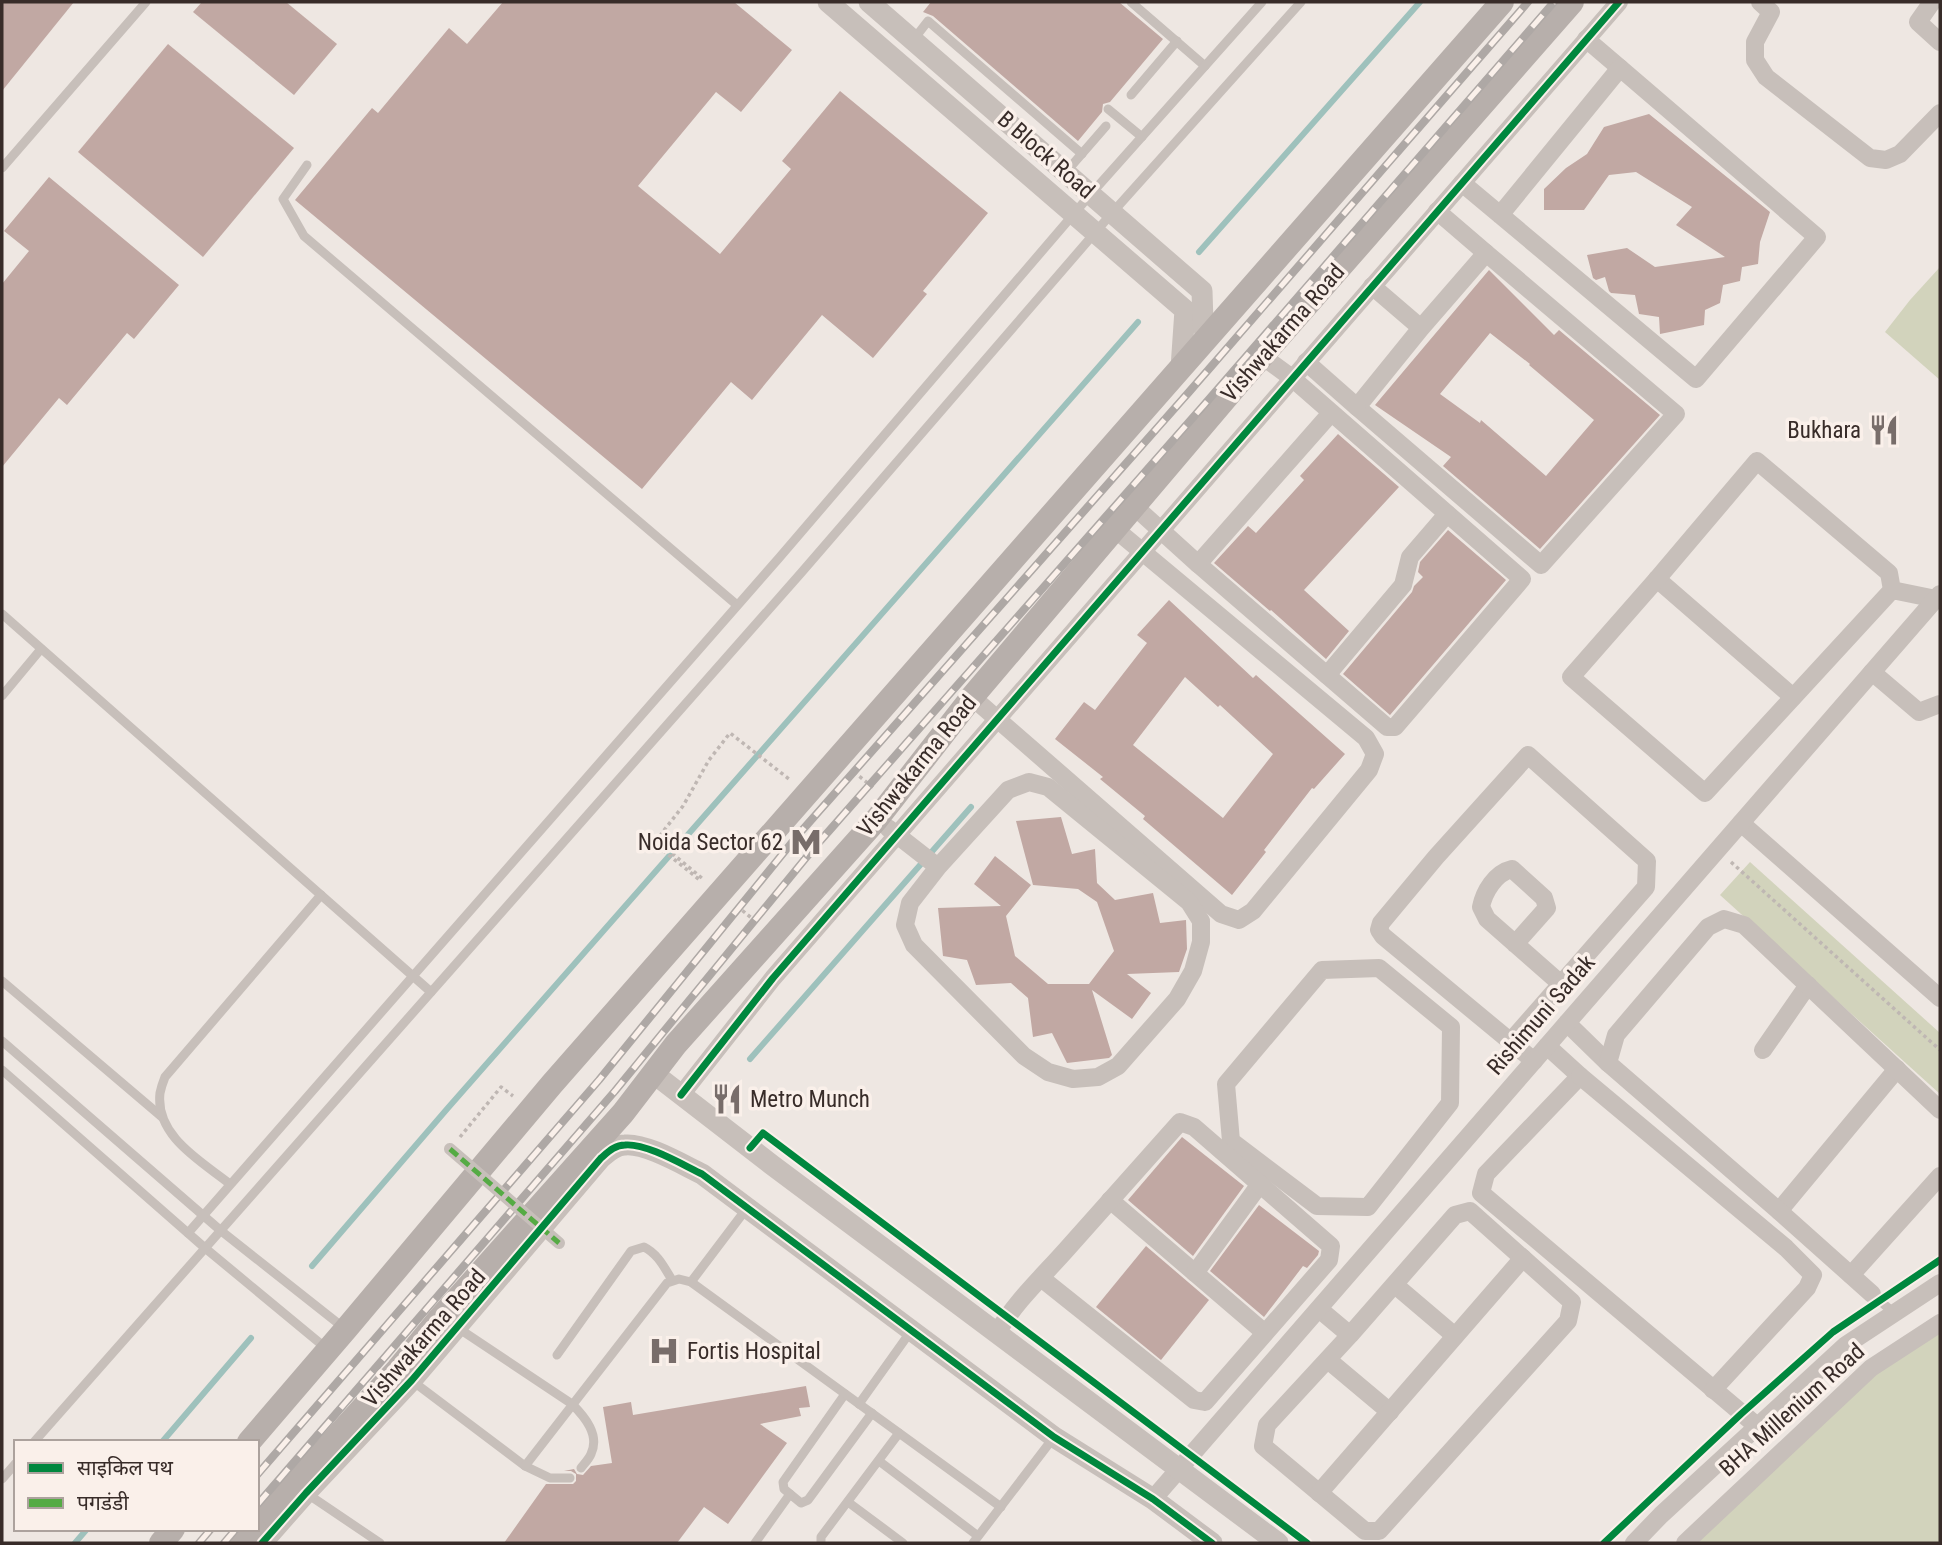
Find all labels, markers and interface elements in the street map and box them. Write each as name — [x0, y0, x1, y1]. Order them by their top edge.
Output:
street label: B Block Road — [992, 106, 1100, 204]
street label: Vishwakarma Road — [1216, 259, 1350, 407]
restaurant icon: Bukhara — [1867, 413, 1901, 447]
place label: Bukhara — [1787, 417, 1861, 444]
street label: Vishwakarma Road — [852, 690, 982, 842]
metro station icon: Noida Sector 62 — [789, 825, 823, 859]
place label: Noida Sector 62 — [638, 829, 783, 856]
street label: Rishimuni Sadak — [1482, 949, 1601, 1081]
restaurant icon: Metro Munch — [710, 1082, 744, 1116]
place label: Metro Munch — [750, 1086, 870, 1113]
street label: Vishwakarma Road — [357, 1264, 491, 1412]
hospital icon: Fortis Hospital — [647, 1334, 681, 1368]
place label: Fortis Hospital — [687, 1338, 821, 1365]
street label: BHA Millenium Road — [1714, 1338, 1870, 1482]
legend — [14, 1440, 259, 1531]
text: साइकिल पथ — [77, 1456, 173, 1480]
text: पगडंडी — [77, 1491, 129, 1515]

